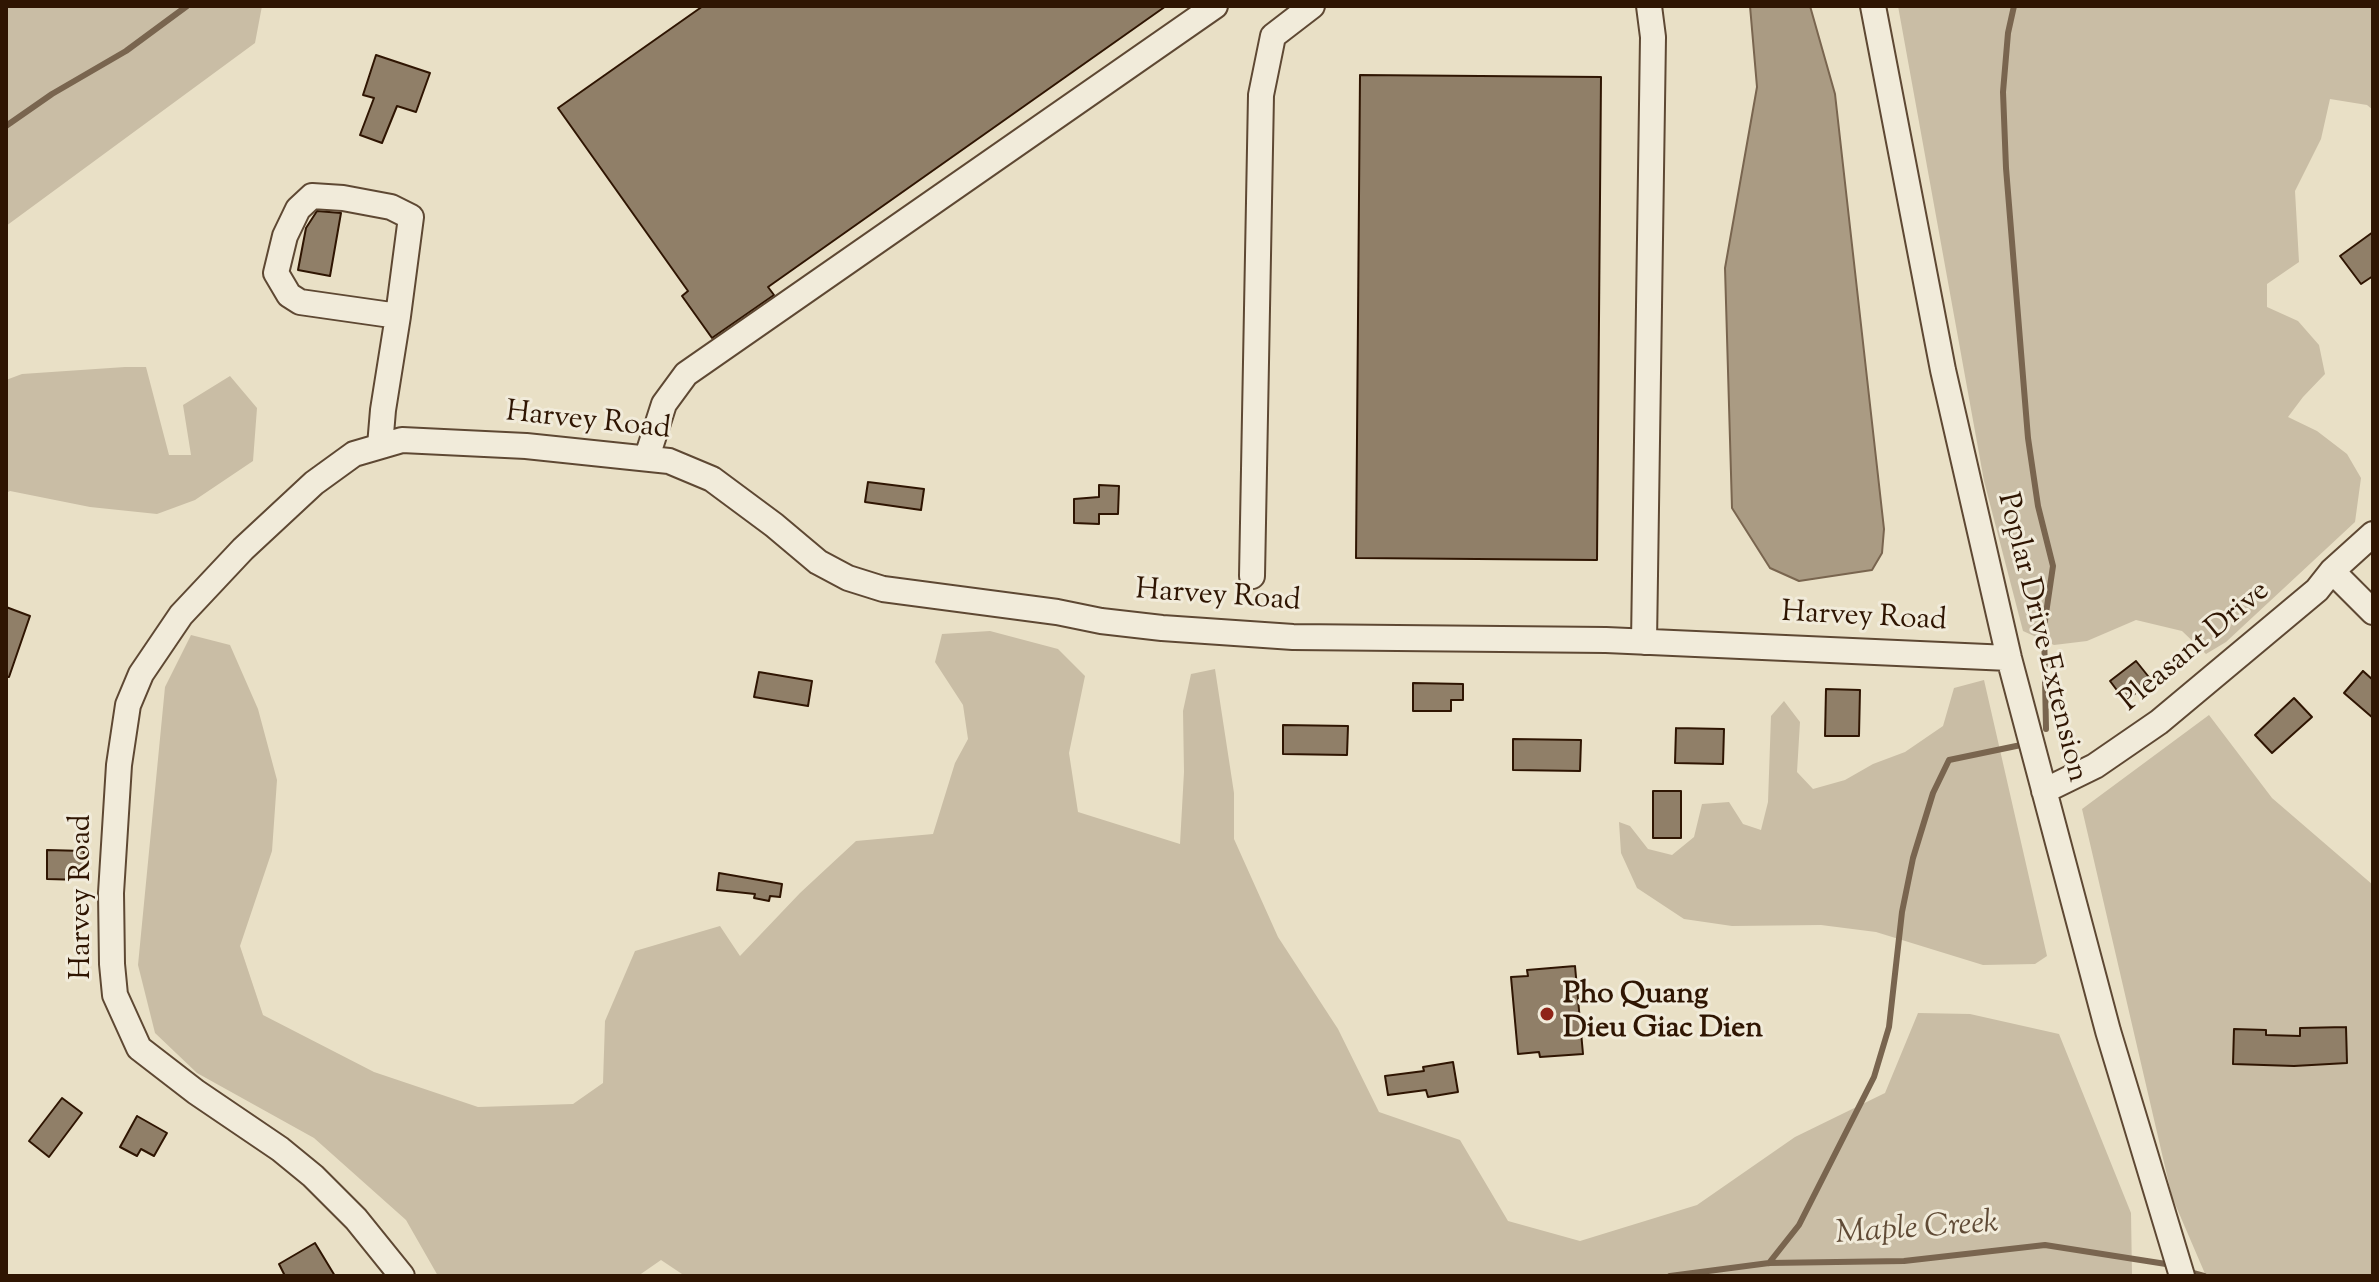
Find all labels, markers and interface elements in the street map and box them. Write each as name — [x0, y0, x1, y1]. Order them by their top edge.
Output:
street label: Harvey Road — [504, 396, 672, 450]
street label: Poplar Drive Extension — [1987, 490, 2093, 786]
street label: Harvey Road — [1134, 574, 1302, 622]
street label: Pleasant Drive — [2114, 575, 2278, 721]
street label: Harvey Road — [1780, 597, 1948, 641]
street label: Harvey Road — [66, 814, 102, 980]
place label: Pho Quang Dieu Giac Dien — [1563, 979, 1763, 1050]
marker: Pho Quang Dieu Giac Dien — [1538, 1005, 1556, 1023]
water label: Maple Creek — [1834, 1206, 2000, 1256]

